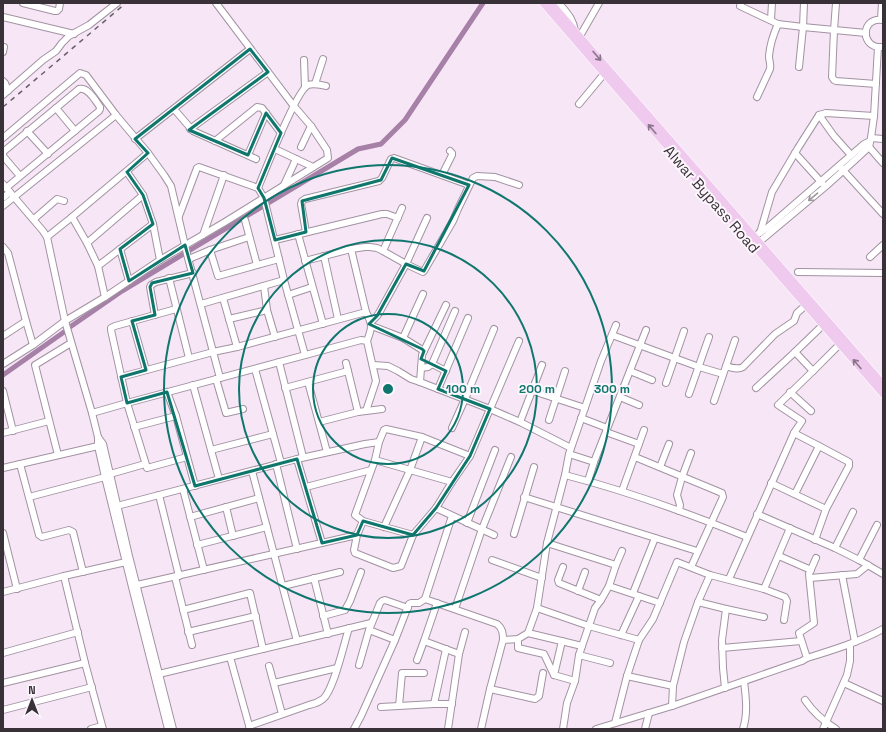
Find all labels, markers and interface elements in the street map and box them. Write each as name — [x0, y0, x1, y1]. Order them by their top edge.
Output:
one-way arrow — [593, 51, 602, 61]
one-way arrow — [647, 124, 656, 135]
street label: Alwar Bypass Road — [660, 141, 764, 257]
one-way arrow — [808, 193, 818, 202]
one-way arrow — [853, 359, 862, 369]
text: 100 m — [446, 381, 480, 397]
text: 200 m — [519, 381, 555, 397]
text: 300 m — [594, 381, 630, 397]
centre of rings — [381, 382, 395, 396]
north arrow — [12, 680, 52, 720]
text: N — [28, 683, 36, 697]

